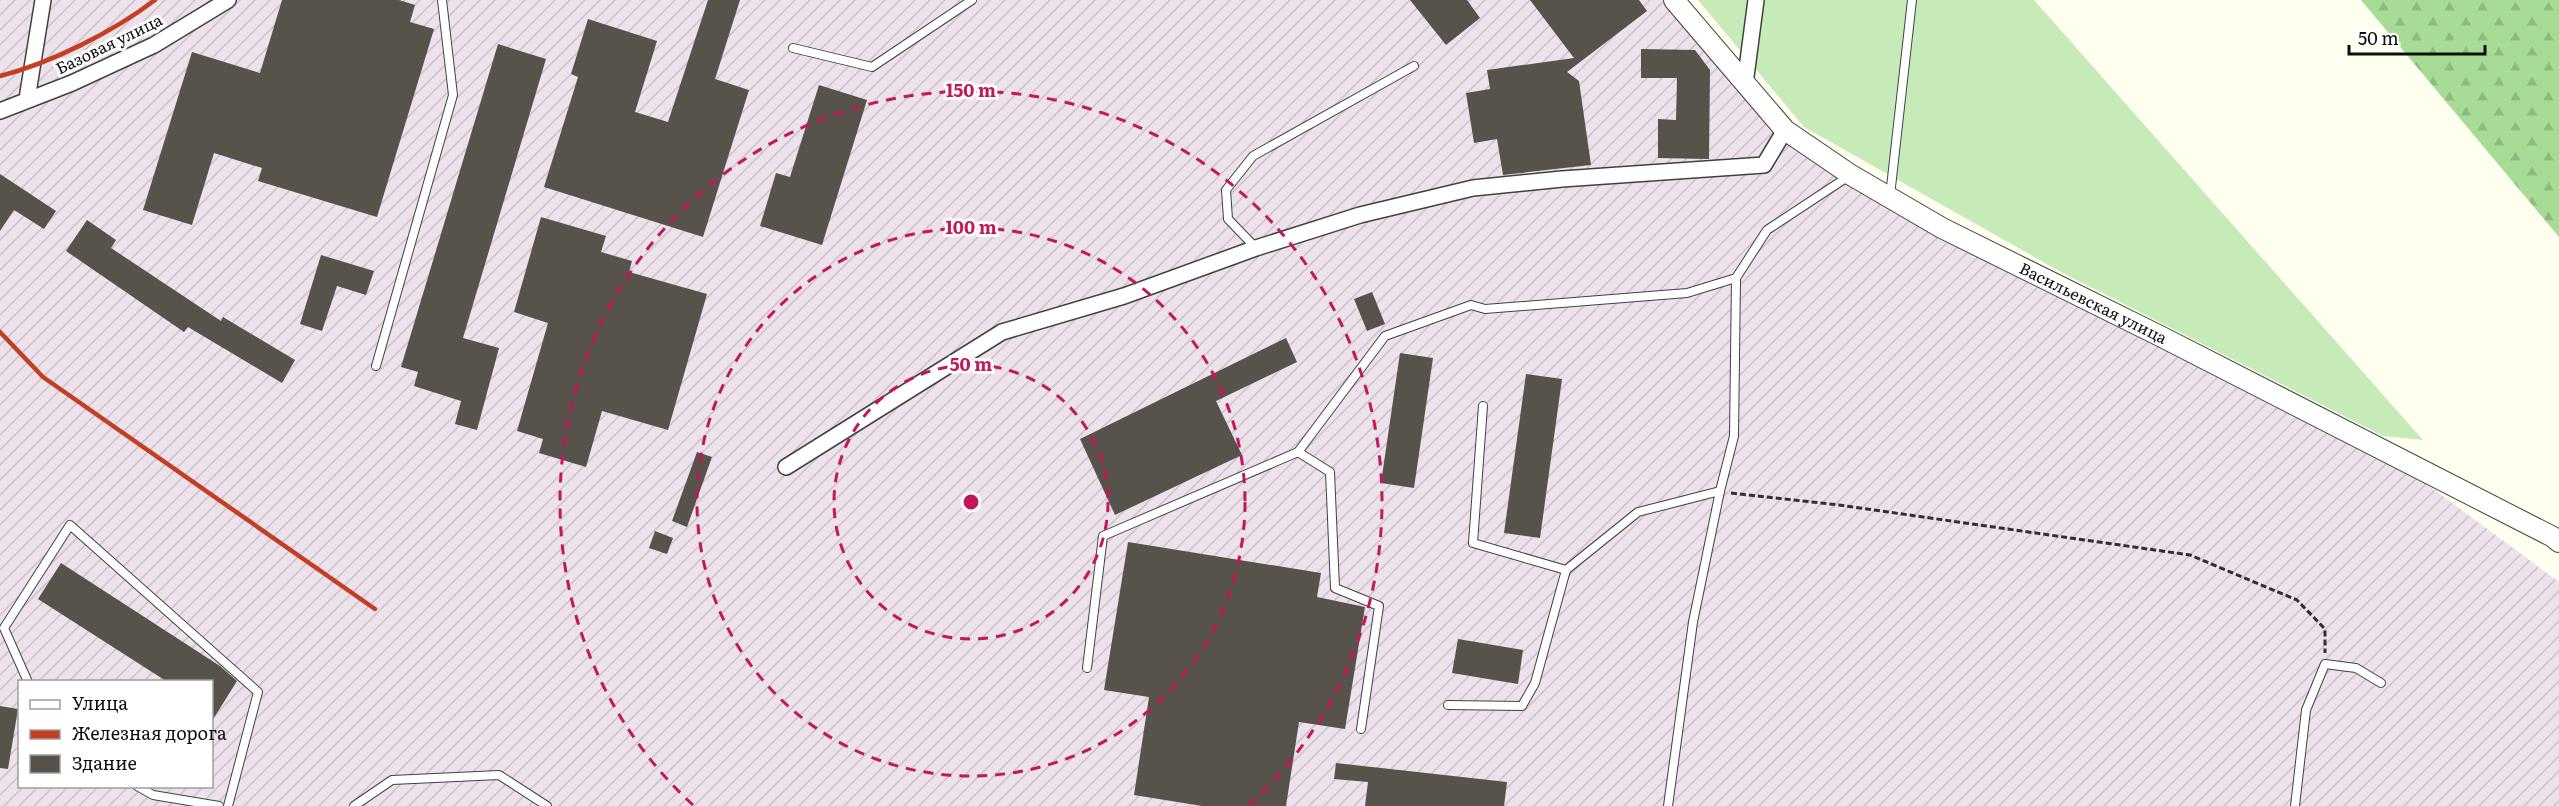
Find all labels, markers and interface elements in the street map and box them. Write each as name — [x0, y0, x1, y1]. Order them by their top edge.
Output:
street label: Базовая улица — [51, 7, 166, 79]
scale bar — [2349, 18, 2486, 56]
text: 50 m — [2358, 24, 2399, 51]
text: 150 m — [946, 76, 996, 103]
text: 100 m — [945, 213, 997, 240]
street label: Васильевская улица — [2016, 255, 2172, 349]
text: 50 m — [950, 350, 992, 377]
centre of rings — [961, 492, 981, 512]
legend — [18, 680, 213, 788]
text: Улица — [72, 689, 128, 716]
text: Железная дорога — [72, 719, 227, 746]
text: Здание — [72, 749, 137, 776]

